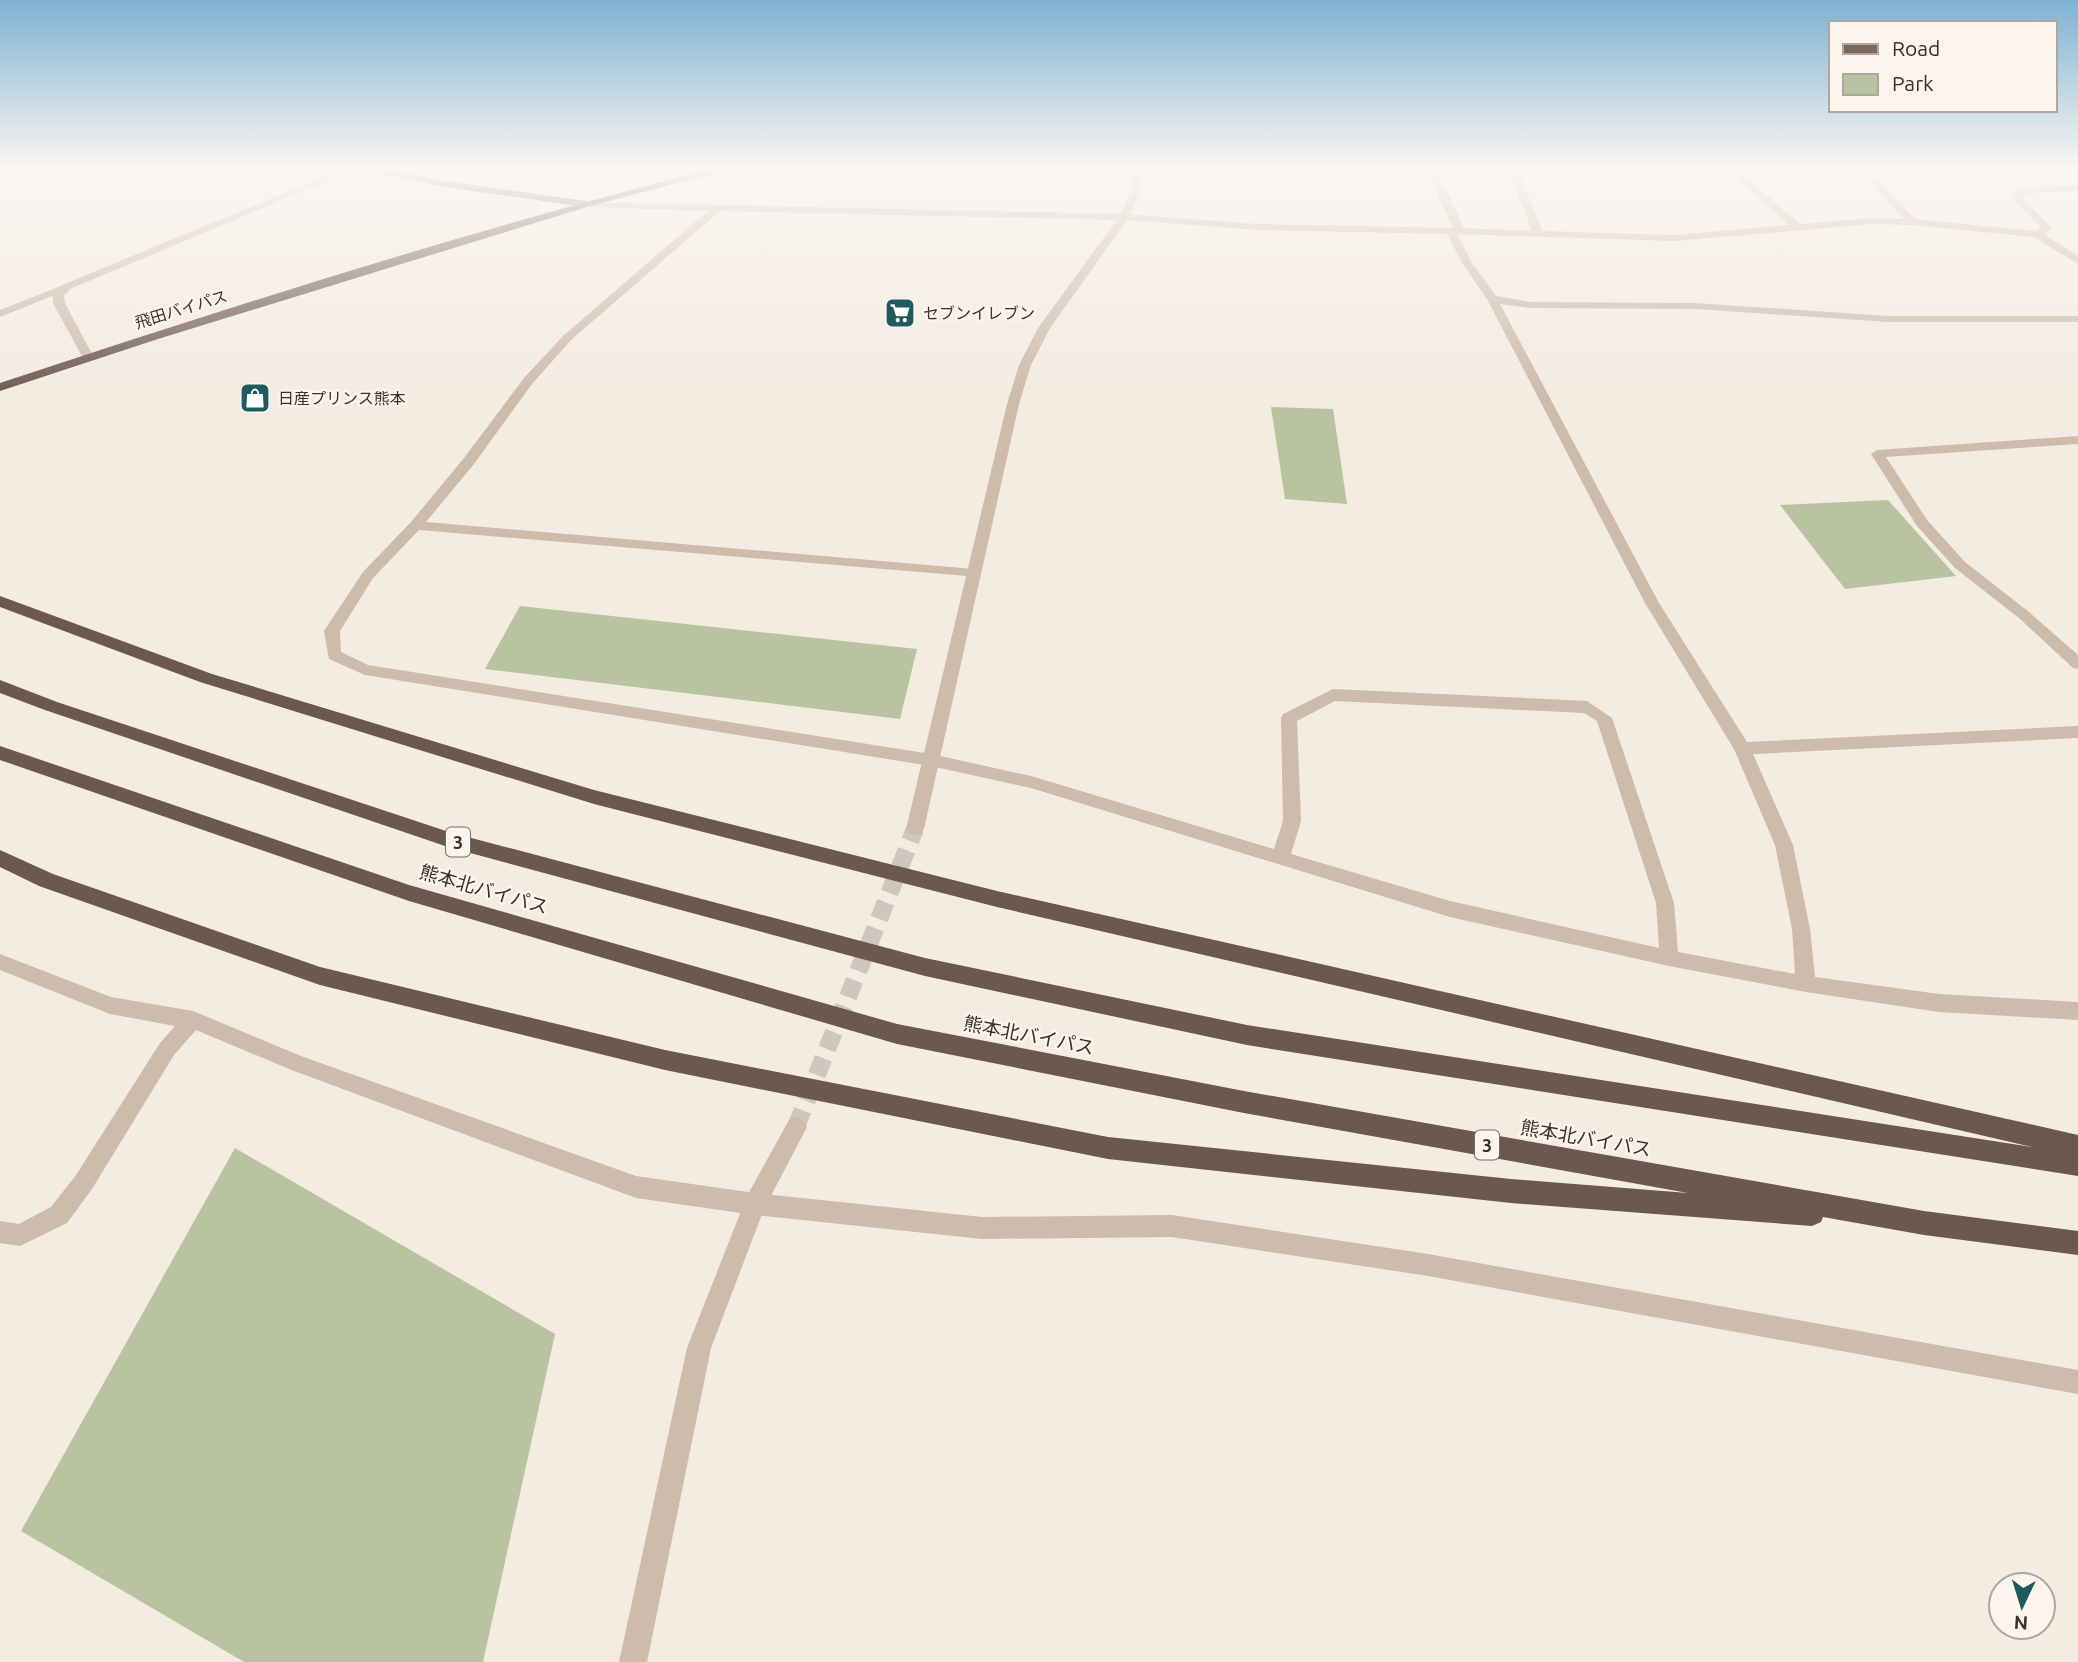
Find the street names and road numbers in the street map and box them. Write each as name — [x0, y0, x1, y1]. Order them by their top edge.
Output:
street label: 飛田バイパス — [133, 286, 229, 332]
road number: 3 — [446, 828, 470, 856]
street label: 熊本北バイパス — [417, 860, 551, 918]
street label: 熊本北バイパス — [962, 1012, 1096, 1058]
street label: 熊本北バイパス — [1519, 1116, 1653, 1160]
road number: 3 — [1475, 1130, 1499, 1160]

